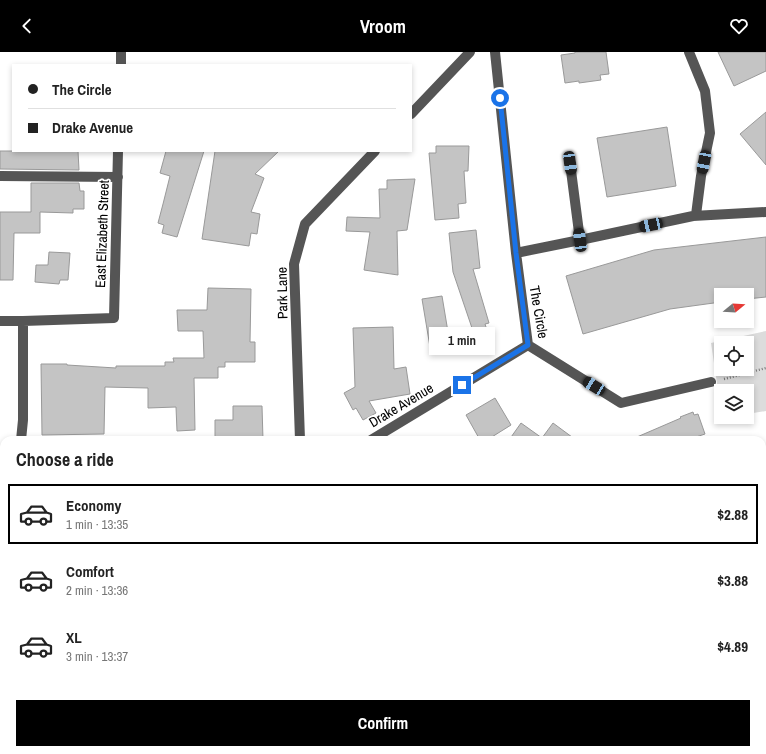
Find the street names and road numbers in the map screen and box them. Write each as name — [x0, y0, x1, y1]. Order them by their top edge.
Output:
street label: East Elizabeth Street — [91, 180, 113, 288]
street label: Park Lane — [273, 267, 291, 319]
street label: The Circle — [526, 284, 552, 340]
street label: Drake Avenue — [366, 379, 436, 431]

